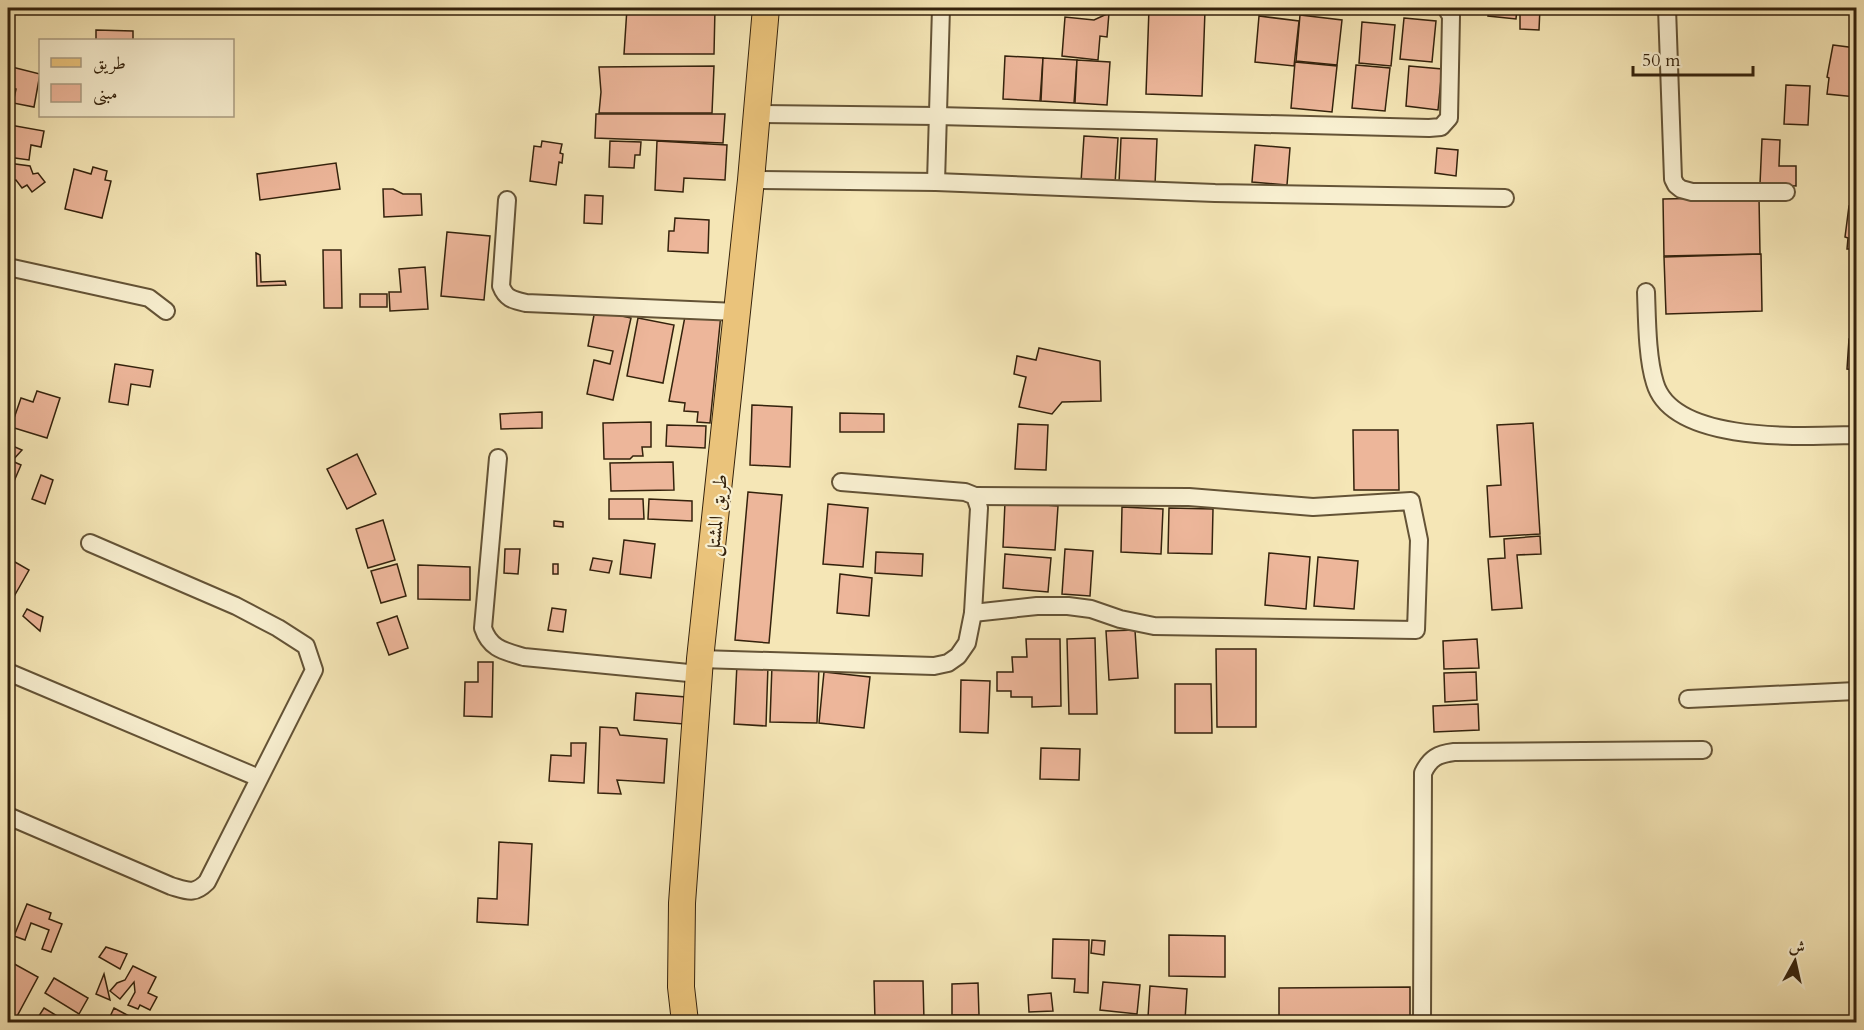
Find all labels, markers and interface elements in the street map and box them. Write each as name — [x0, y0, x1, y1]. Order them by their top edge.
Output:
legend — [39, 39, 234, 117]
scale bar — [1633, 39, 1753, 77]
text: 50 m — [1642, 48, 1681, 73]
text: طريق — [93, 51, 126, 76]
text: مبنى — [93, 81, 118, 106]
street label: طريق المشتل — [699, 473, 735, 558]
north arrow — [1765, 931, 1825, 991]
text: ش — [1788, 935, 1806, 959]

